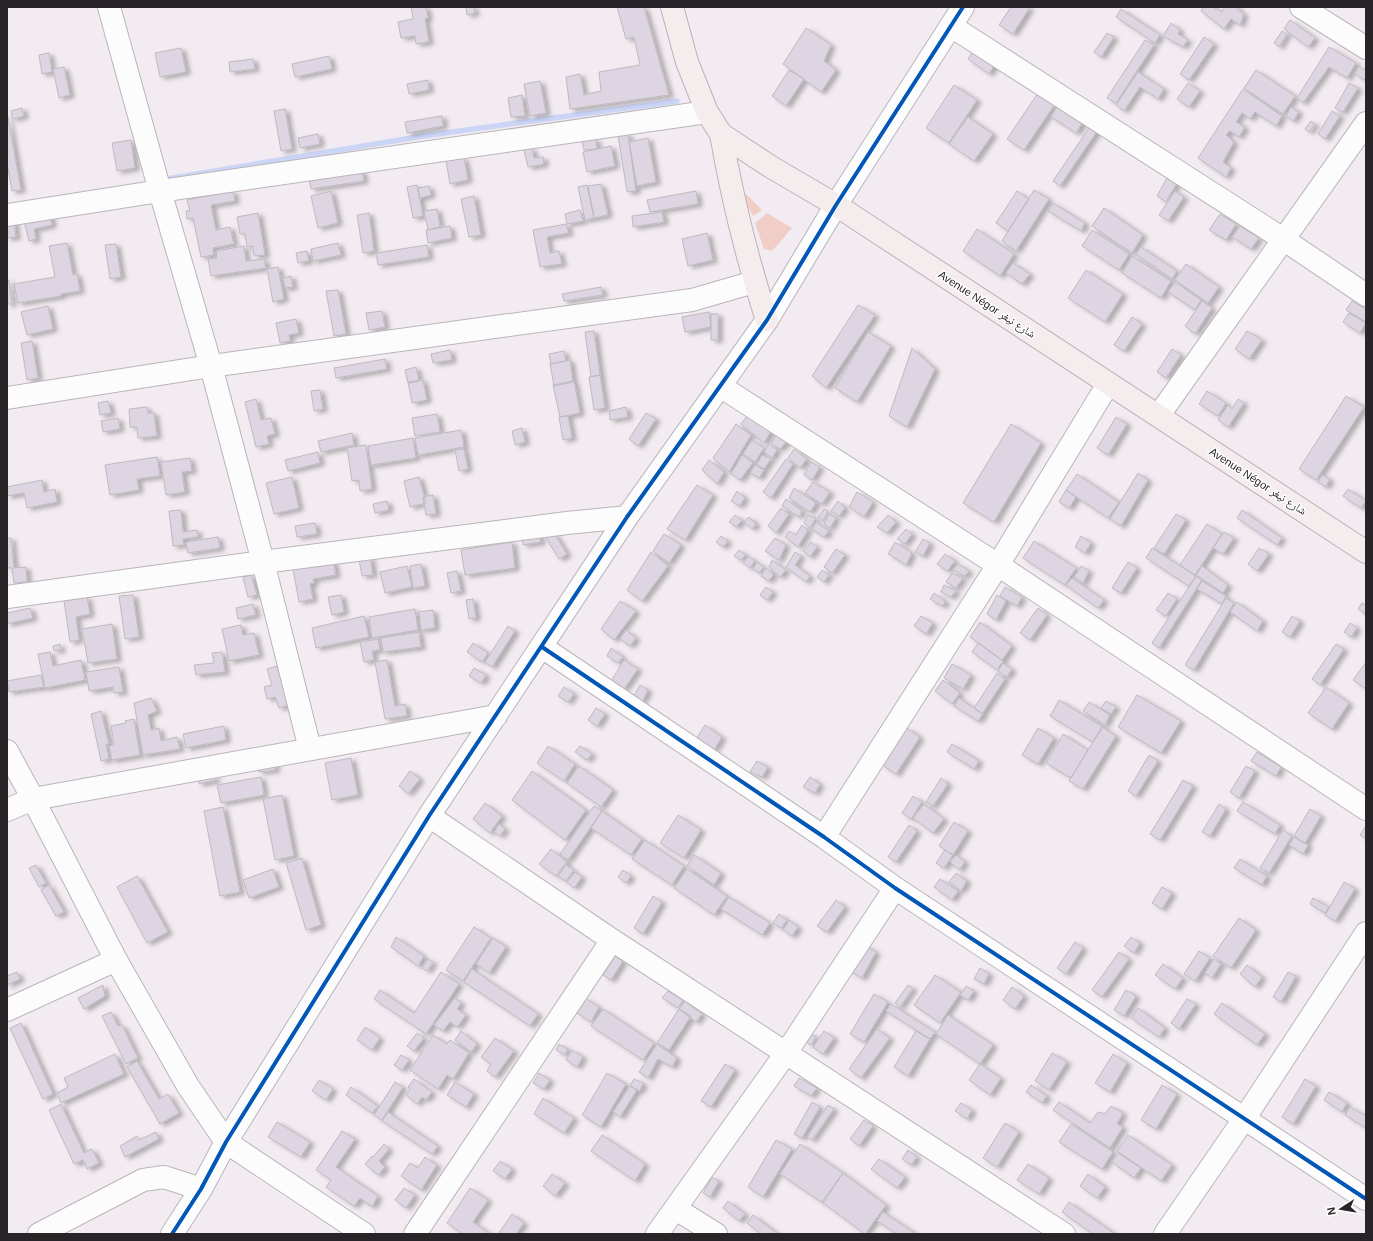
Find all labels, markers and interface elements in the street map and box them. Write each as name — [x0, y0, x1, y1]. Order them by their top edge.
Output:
street label: Avenue Négor شارع نيغر — [936, 268, 1038, 341]
street label: Avenue Négor شارع نيغر — [1207, 445, 1309, 518]
north arrow — [1321, 1189, 1361, 1229]
text: N — [1325, 1206, 1338, 1216]

